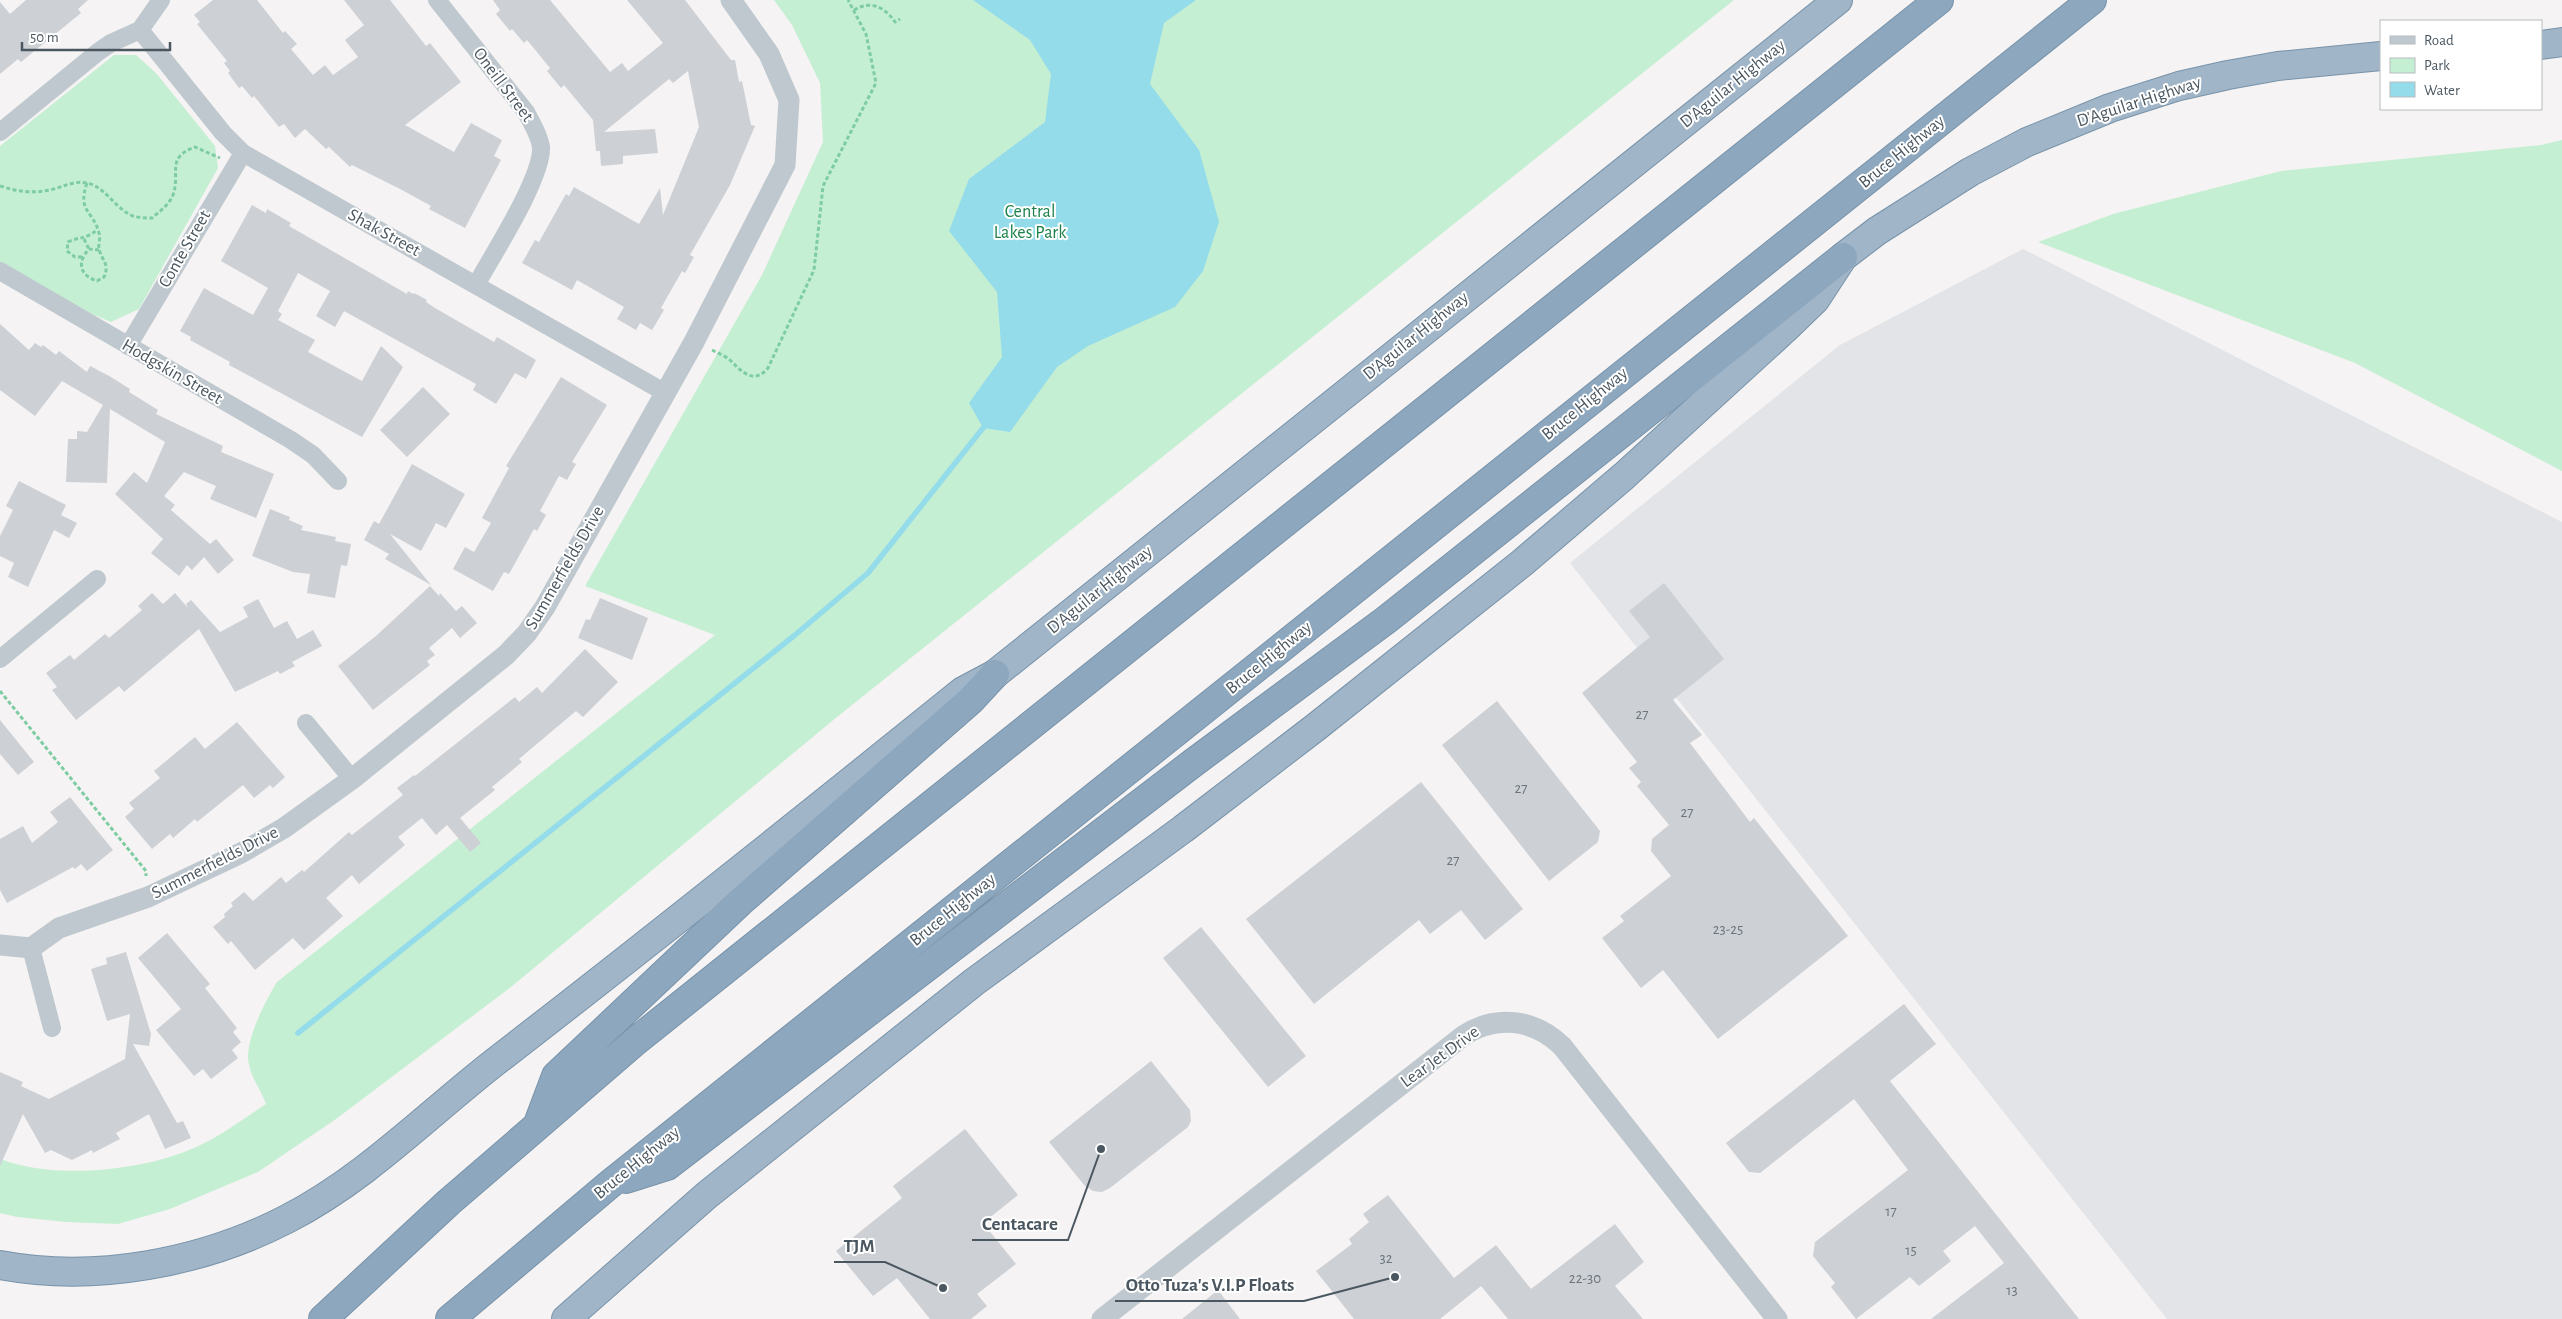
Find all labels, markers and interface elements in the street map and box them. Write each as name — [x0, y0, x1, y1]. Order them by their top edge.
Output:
scale bar — [22, 20, 170, 52]
legend — [2380, 20, 2542, 110]
text: 50 m — [30, 30, 59, 45]
text: Road — [2424, 33, 2454, 48]
street label: D'Aguilar Highway — [1677, 36, 1789, 132]
street label: Oneill Street — [469, 45, 537, 126]
text: Park — [2424, 58, 2450, 73]
street label: D'Aguilar Highway — [2075, 73, 2204, 131]
text: Water — [2424, 83, 2460, 98]
street label: Bruce Highway — [1856, 112, 1949, 192]
park label: Central Lakes Park — [994, 203, 1067, 242]
street label: Shak Street — [345, 206, 423, 260]
street label: Conte Street — [156, 207, 214, 291]
street label: D'Aguilar Highway — [1360, 288, 1472, 384]
street label: Hodgskin Street — [119, 336, 226, 408]
street label: Bruce Highway — [1539, 364, 1632, 444]
street label: Summerfields Drive — [522, 503, 608, 633]
street label: D'Aguilar Highway — [1044, 542, 1156, 638]
street label: Bruce Highway — [1223, 618, 1316, 698]
house number: 27 — [1635, 707, 1649, 722]
house number: 27 — [1514, 781, 1528, 796]
house number: 27 — [1680, 805, 1694, 820]
street label: Summerfields Drive — [149, 823, 281, 903]
house number: 27 — [1446, 853, 1460, 868]
street label: Bruce Highway — [907, 870, 1000, 950]
house number: 23-25 — [1713, 922, 1743, 937]
street label: Lear Jet Drive — [1397, 1023, 1483, 1091]
street label: Bruce Highway — [591, 1123, 684, 1203]
house number: 17 — [1885, 1204, 1897, 1219]
callout: Centacare — [972, 1206, 1068, 1240]
text: Centacare — [982, 1215, 1058, 1234]
callout: TJM — [834, 1228, 885, 1262]
text: TJM — [843, 1237, 875, 1256]
house number: 15 — [1905, 1243, 1917, 1258]
house number: 32 — [1379, 1251, 1393, 1266]
callout: Otto Tuza's V.I.P Floats — [1115, 1267, 1304, 1301]
house number: 22-30 — [1569, 1271, 1601, 1286]
text: Otto Tuza's V.I.P Floats — [1126, 1276, 1294, 1295]
house number: 13 — [2006, 1283, 2018, 1298]

